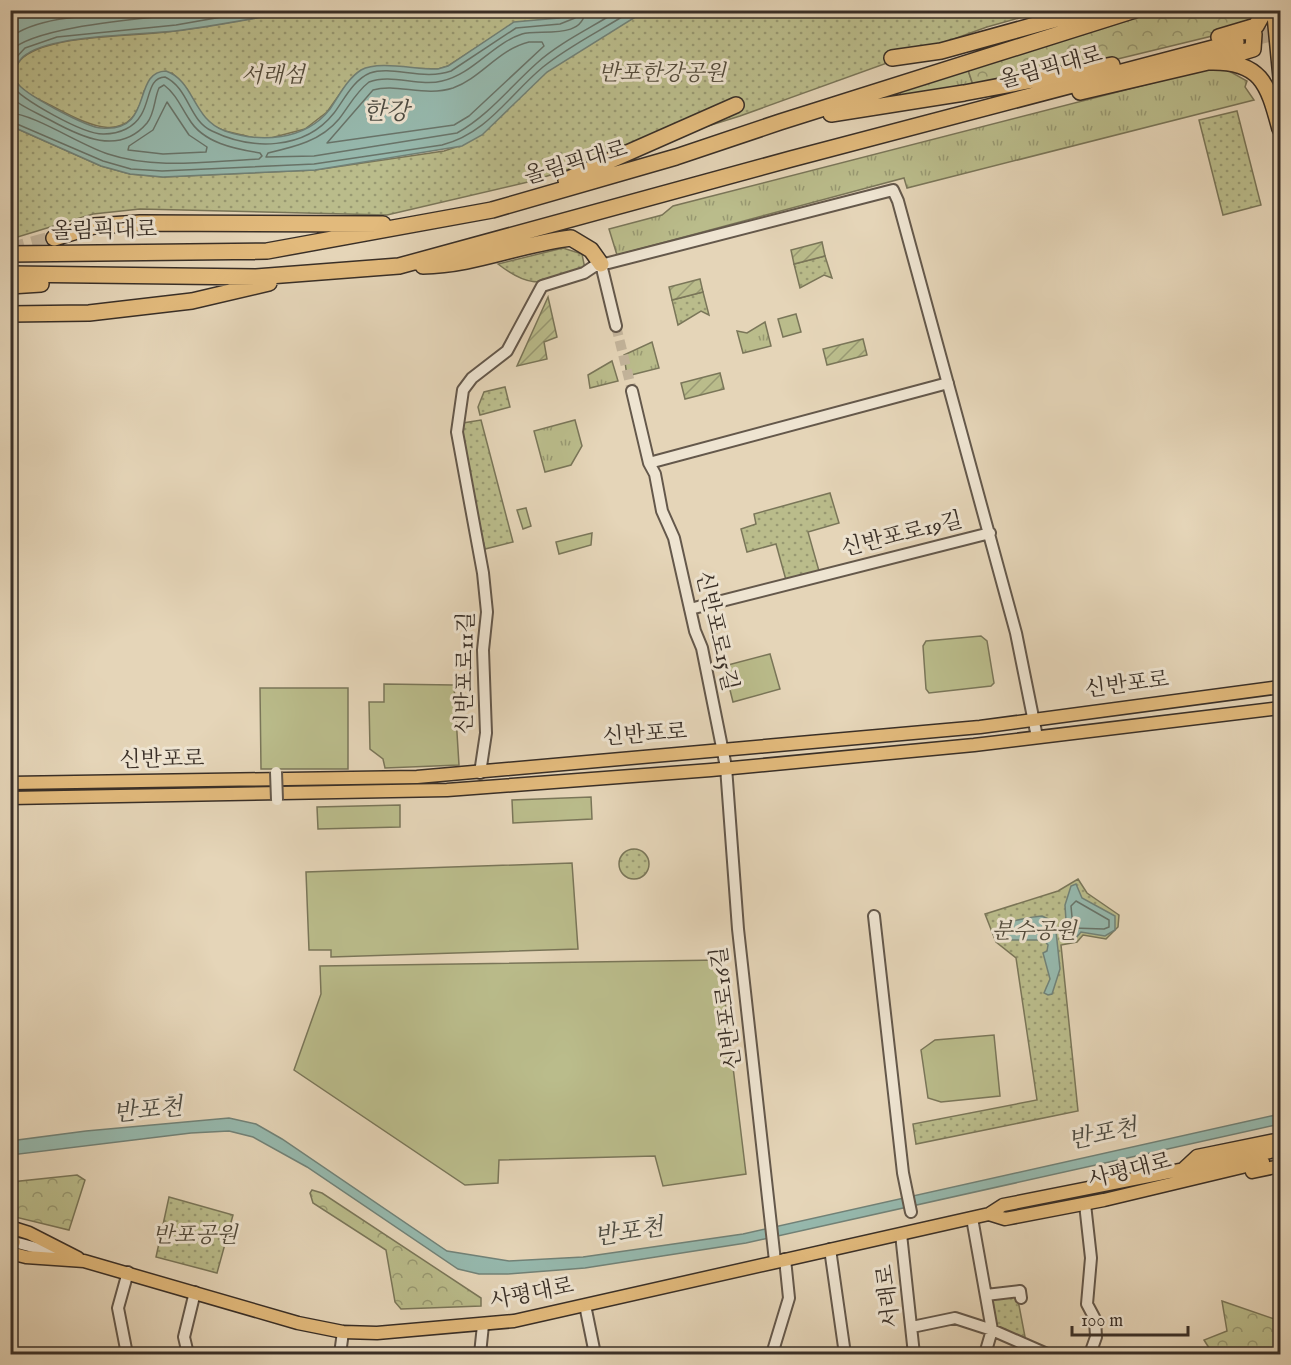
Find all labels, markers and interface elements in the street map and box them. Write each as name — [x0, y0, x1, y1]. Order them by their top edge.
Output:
street label: 올림픽대로 — [996, 41, 1106, 95]
park label: 반포한강공원 — [598, 60, 728, 88]
park label: 서래섬 — [241, 62, 307, 90]
water label: 한강 — [363, 97, 413, 128]
street label: 올림픽대로 — [521, 135, 631, 191]
street label: 올림픽대로 — [51, 216, 157, 246]
street label: 신반포로19길 — [838, 506, 966, 564]
street label: 신반포로15길 — [689, 568, 743, 694]
street label: 신반포로11길 — [451, 611, 481, 735]
street label: 신반포로 — [1083, 666, 1171, 704]
street label: 신반포로 — [602, 718, 688, 752]
street label: 신반포로 — [119, 745, 205, 775]
park label: 분수공원 — [991, 918, 1078, 946]
street label: 신반포로16길 — [706, 945, 748, 1071]
water label: 반포천 — [112, 1092, 186, 1130]
water label: 반포천 — [1066, 1112, 1142, 1157]
street label: 사평대로 — [1085, 1147, 1175, 1195]
water label: 반포천 — [592, 1212, 668, 1254]
park label: 반포공원 — [152, 1222, 239, 1250]
street label: 서래로 — [871, 1263, 907, 1329]
street label: 사평대로 — [488, 1272, 576, 1316]
scale bar — [1072, 1299, 1188, 1337]
text: 100 m — [1081, 1310, 1123, 1333]

